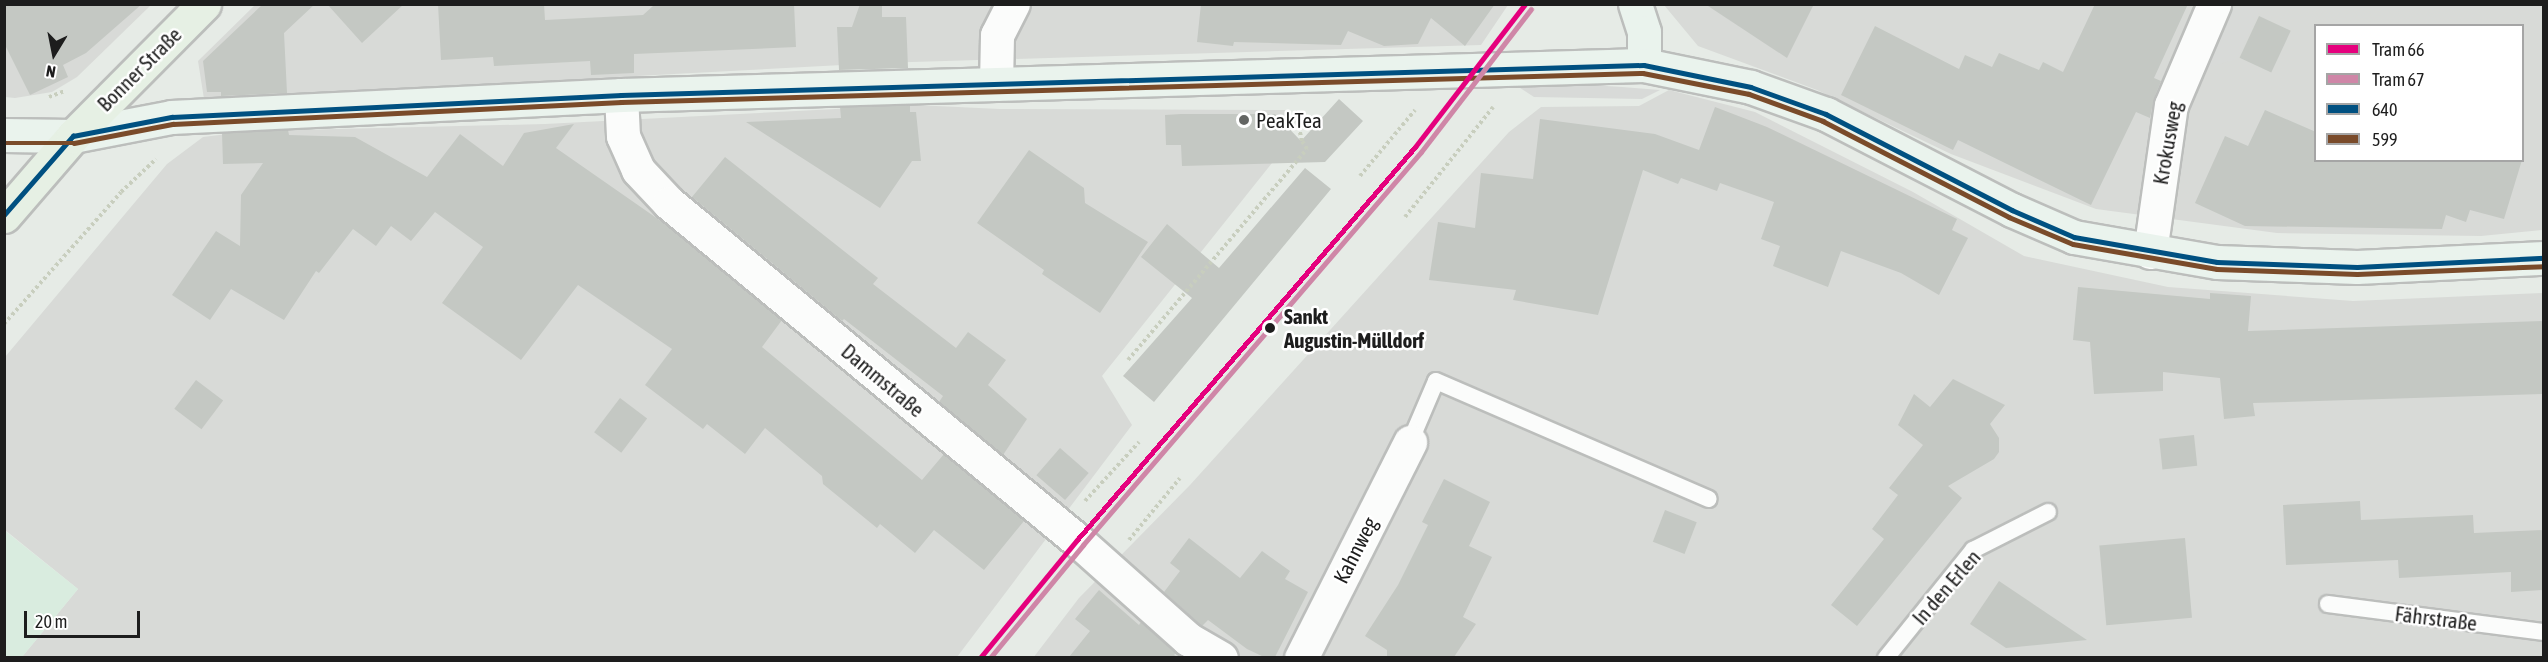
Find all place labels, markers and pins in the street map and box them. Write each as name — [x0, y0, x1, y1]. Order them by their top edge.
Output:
place label: PeakTea — [1256, 107, 1322, 133]
marker: PeakTea — [1237, 113, 1251, 127]
place label: Sankt Augustin-Mülldorf — [1284, 303, 1424, 353]
marker: Sankt Augustin-Mülldorf — [1261, 319, 1279, 337]

